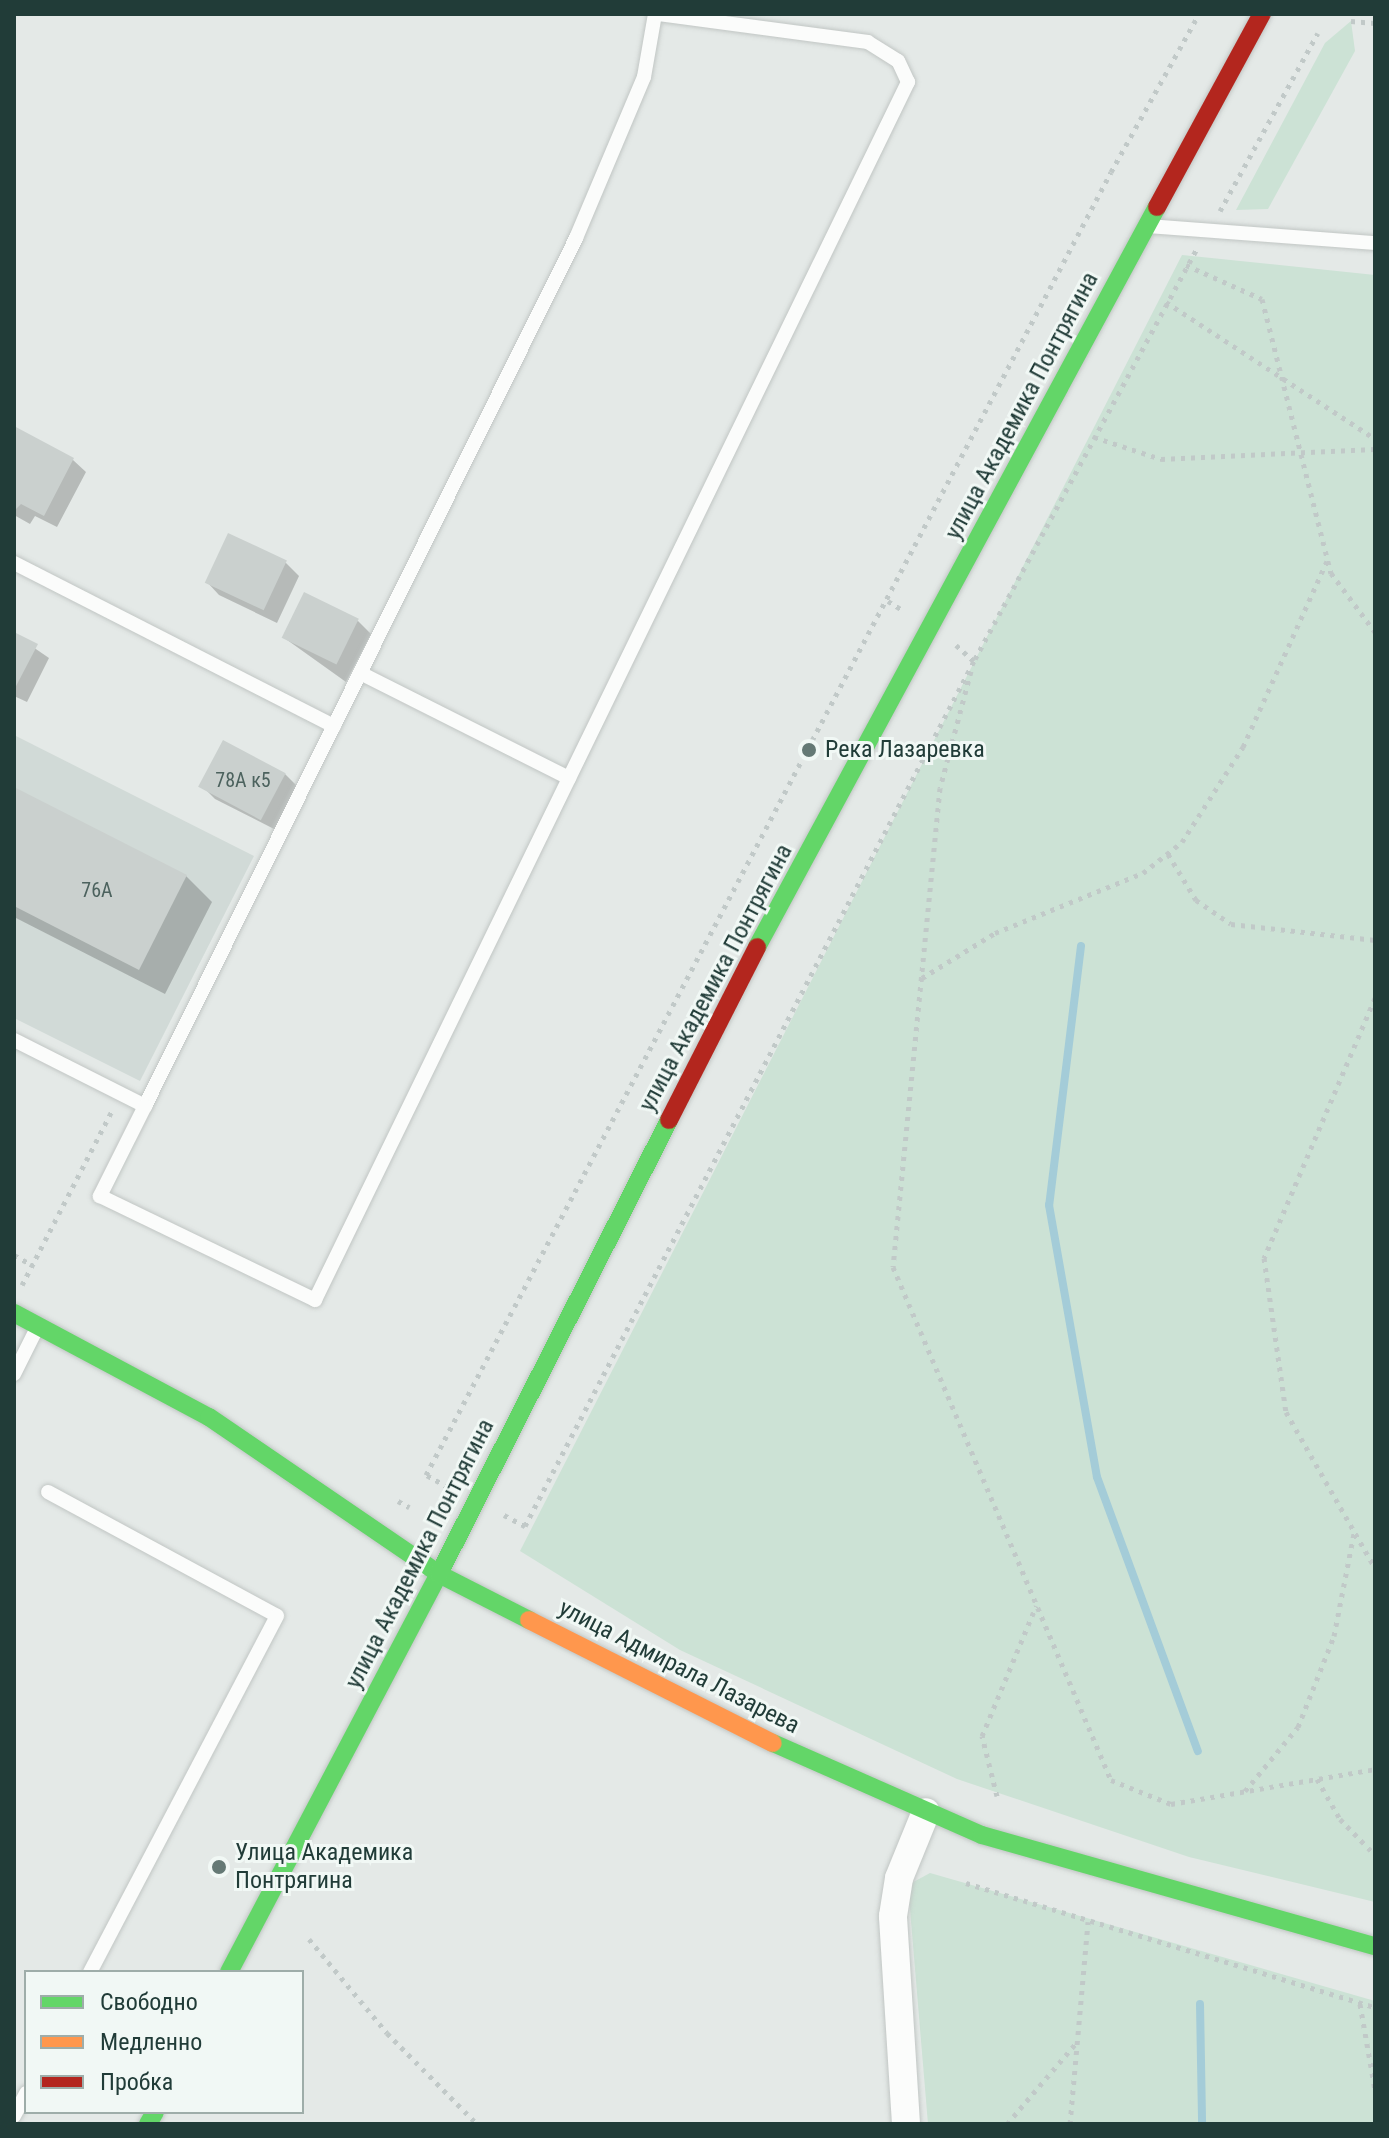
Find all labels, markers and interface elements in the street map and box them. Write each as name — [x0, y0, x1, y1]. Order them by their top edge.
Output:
street label: улица Академика Понтрягина — [939, 267, 1105, 545]
place label: Река Лазаревка — [825, 736, 985, 764]
marker: Река Лазаревка — [800, 741, 818, 759]
house number: 78А к5 — [215, 768, 271, 792]
street label: улица Академика Понтрягина — [633, 839, 799, 1117]
house number: 76А — [81, 878, 113, 902]
street label: улица Академика Понтрягина — [339, 1415, 501, 1693]
street label: улица Адмирала Лазарева — [554, 1594, 804, 1740]
place label: Улица Академика Понтрягина — [235, 1839, 413, 1895]
marker: Улица Академика Понтрягина — [210, 1858, 228, 1876]
legend — [24, 1970, 304, 2114]
text: Свободно — [100, 1988, 198, 2016]
text: Медленно — [100, 2028, 202, 2056]
text: Пробка — [100, 2068, 173, 2096]

